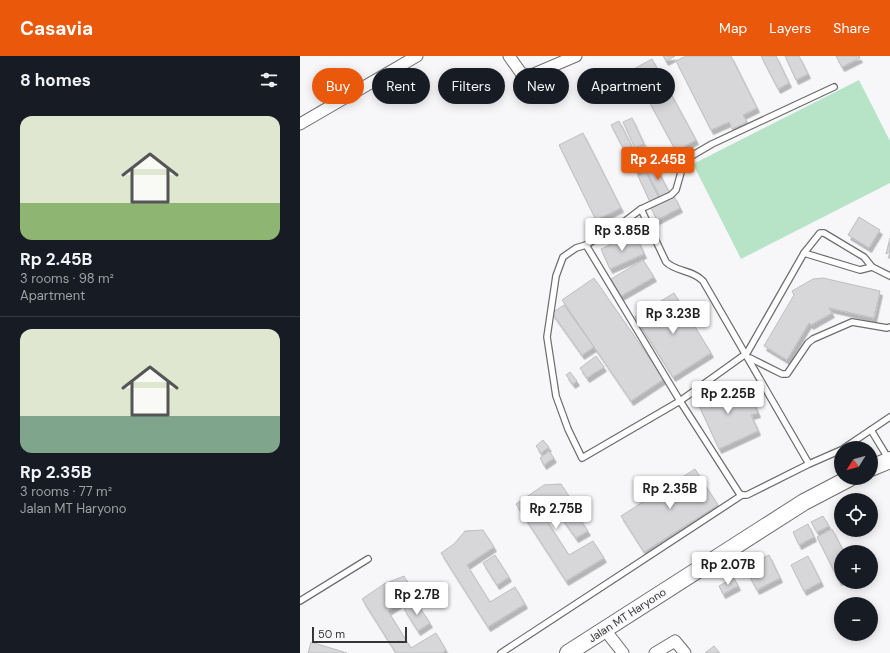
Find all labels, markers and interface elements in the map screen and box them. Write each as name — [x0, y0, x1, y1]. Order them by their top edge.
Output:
text: Casavia — [20, 16, 93, 41]
text: Map — [719, 19, 747, 37]
text: Layers — [769, 19, 811, 37]
text: Share — [833, 19, 870, 37]
chip: Buy — [312, 68, 364, 104]
chip: Rent — [372, 68, 430, 104]
chip: Filters — [438, 68, 505, 104]
chip: New — [513, 68, 569, 104]
chip: Apartment — [577, 68, 675, 104]
text: 8 homes — [20, 69, 91, 91]
icon: filters — [258, 69, 280, 91]
icon: home — [114, 142, 186, 214]
pin: Rp 2.45B — [617, 147, 699, 181]
text: Rp 2.45B — [630, 151, 686, 168]
pin: Rp 3.85B — [581, 218, 663, 252]
text: Rp 3.85B — [594, 222, 650, 239]
text: Rp 2.45B — [20, 248, 92, 270]
text: 3 rooms · 98 m² — [20, 270, 114, 287]
text: Apartment — [20, 287, 85, 304]
pin: Rp 3.23B — [632, 301, 714, 335]
text: Rp 3.23B — [646, 305, 700, 322]
icon: home — [114, 355, 186, 427]
pin: Rp 2.25B — [687, 381, 769, 415]
text: Rp 2.25B — [701, 385, 755, 402]
north arrow — [834, 441, 878, 485]
map controls — [834, 441, 878, 641]
text: Rp 2.35B — [20, 461, 92, 483]
pin: Rp 2.35B — [629, 476, 711, 510]
text: Rp 2.35B — [643, 480, 697, 497]
text: 3 rooms · 77 m² — [20, 483, 112, 500]
button: locate — [834, 493, 878, 537]
pin: Rp 2.75B — [515, 496, 597, 530]
text: Jalan MT Haryono — [20, 500, 126, 517]
text: Rp 2.75B — [529, 500, 583, 517]
button: + — [834, 545, 878, 589]
pin: Rp 2.07B — [687, 552, 769, 586]
text: Rp 2.07B — [701, 556, 755, 573]
pin: Rp 2.7B — [380, 582, 454, 616]
street label: Jalan MT Haryono — [585, 585, 669, 645]
text: Rp 2.7B — [394, 586, 440, 603]
button: − — [834, 597, 878, 641]
scale bar — [312, 625, 407, 644]
text: 50 m — [318, 627, 345, 641]

